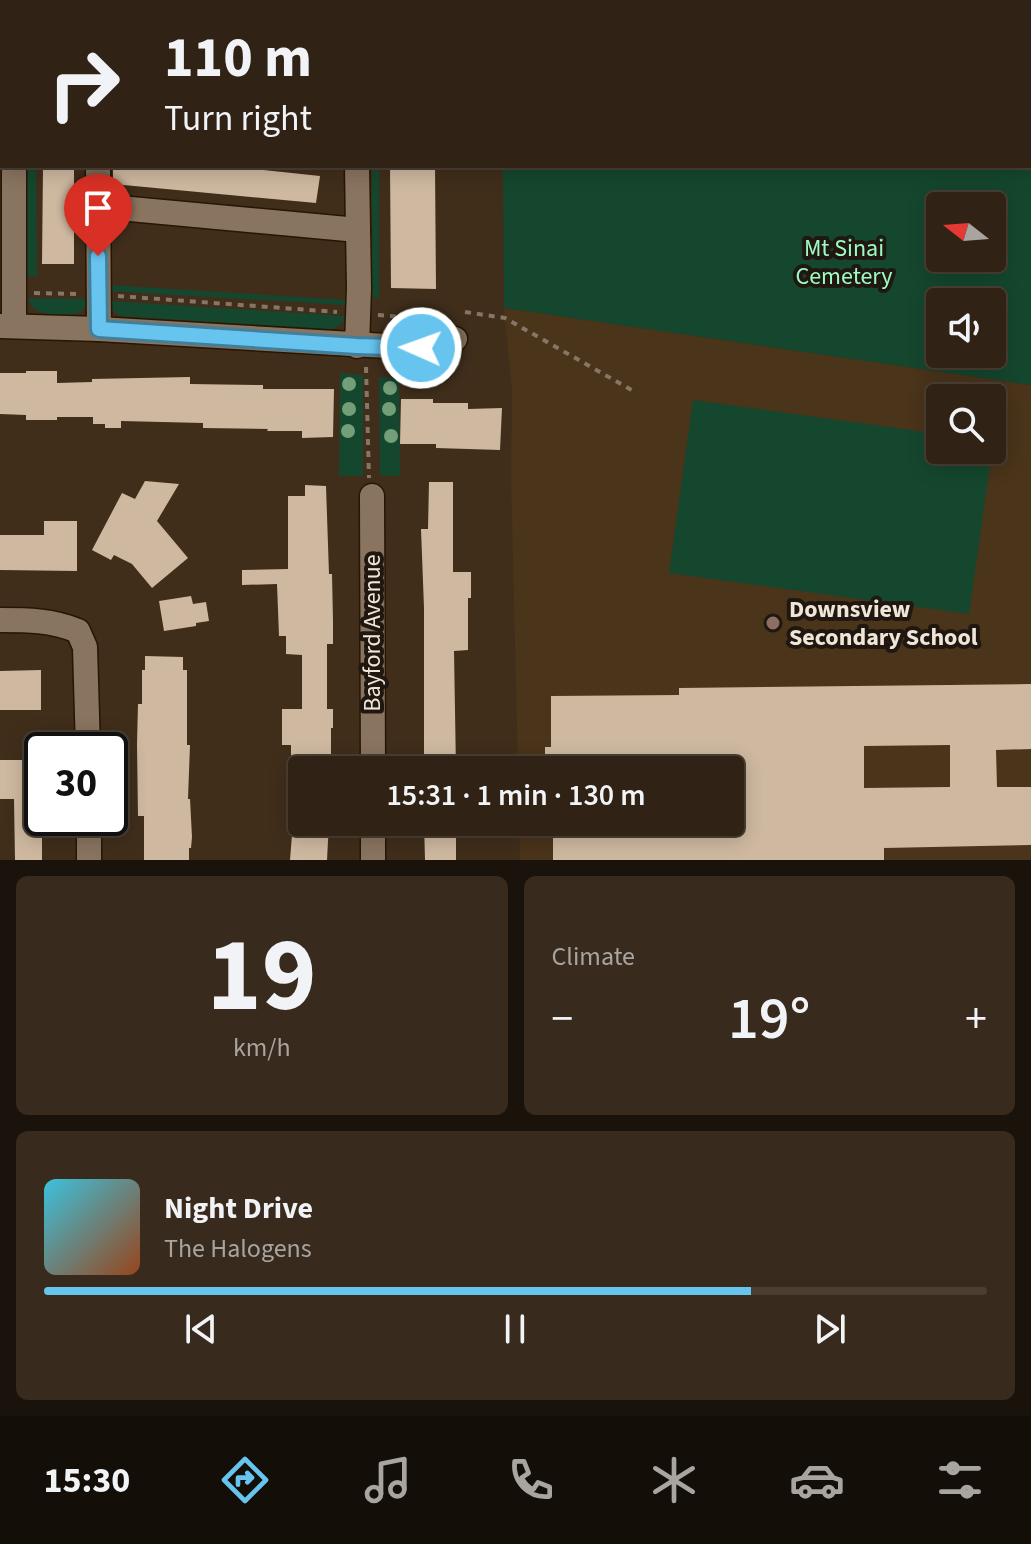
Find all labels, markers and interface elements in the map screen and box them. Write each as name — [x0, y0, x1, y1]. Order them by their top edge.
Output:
text: 110 m — [164, 19, 312, 98]
icon: right — [32, 32, 136, 136]
text: Turn right — [164, 93, 312, 144]
pin — [64, 174, 132, 256]
icon: arrive — [76, 186, 120, 230]
north arrow — [926, 192, 1006, 272]
map controls — [926, 192, 1006, 464]
park label: Mt Sinai Cemetery — [796, 231, 893, 294]
button: sound — [926, 288, 1006, 368]
position arrow — [379, 306, 463, 390]
button: search — [926, 384, 1006, 464]
street label: Bayford Avenue — [355, 554, 390, 712]
place label: Downsview Secondary School — [789, 592, 978, 655]
marker: Downsview Secondary School — [764, 614, 782, 632]
speed limit sign: 30 — [24, 732, 128, 836]
text: 15:31 · 1 min · 130 m — [386, 774, 646, 817]
text: 19 — [207, 903, 317, 1051]
text: Climate — [552, 938, 635, 975]
text: 19° — [728, 977, 810, 1062]
text: − — [552, 988, 573, 1051]
text: + — [965, 988, 987, 1051]
text: km/h — [233, 1029, 291, 1066]
text: Night Drive — [164, 1187, 313, 1230]
text: The Halogens — [164, 1230, 312, 1267]
icon: previous — [179, 1307, 223, 1351]
icon: pause — [493, 1307, 537, 1351]
icon: next — [808, 1307, 852, 1351]
icon: directions — [217, 1452, 273, 1508]
icon: music — [360, 1452, 416, 1508]
icon: phone — [503, 1452, 559, 1508]
icon: climate — [646, 1452, 702, 1508]
icon: car — [789, 1452, 845, 1508]
icon: filters — [932, 1452, 988, 1508]
text: 15:30 — [43, 1455, 130, 1506]

